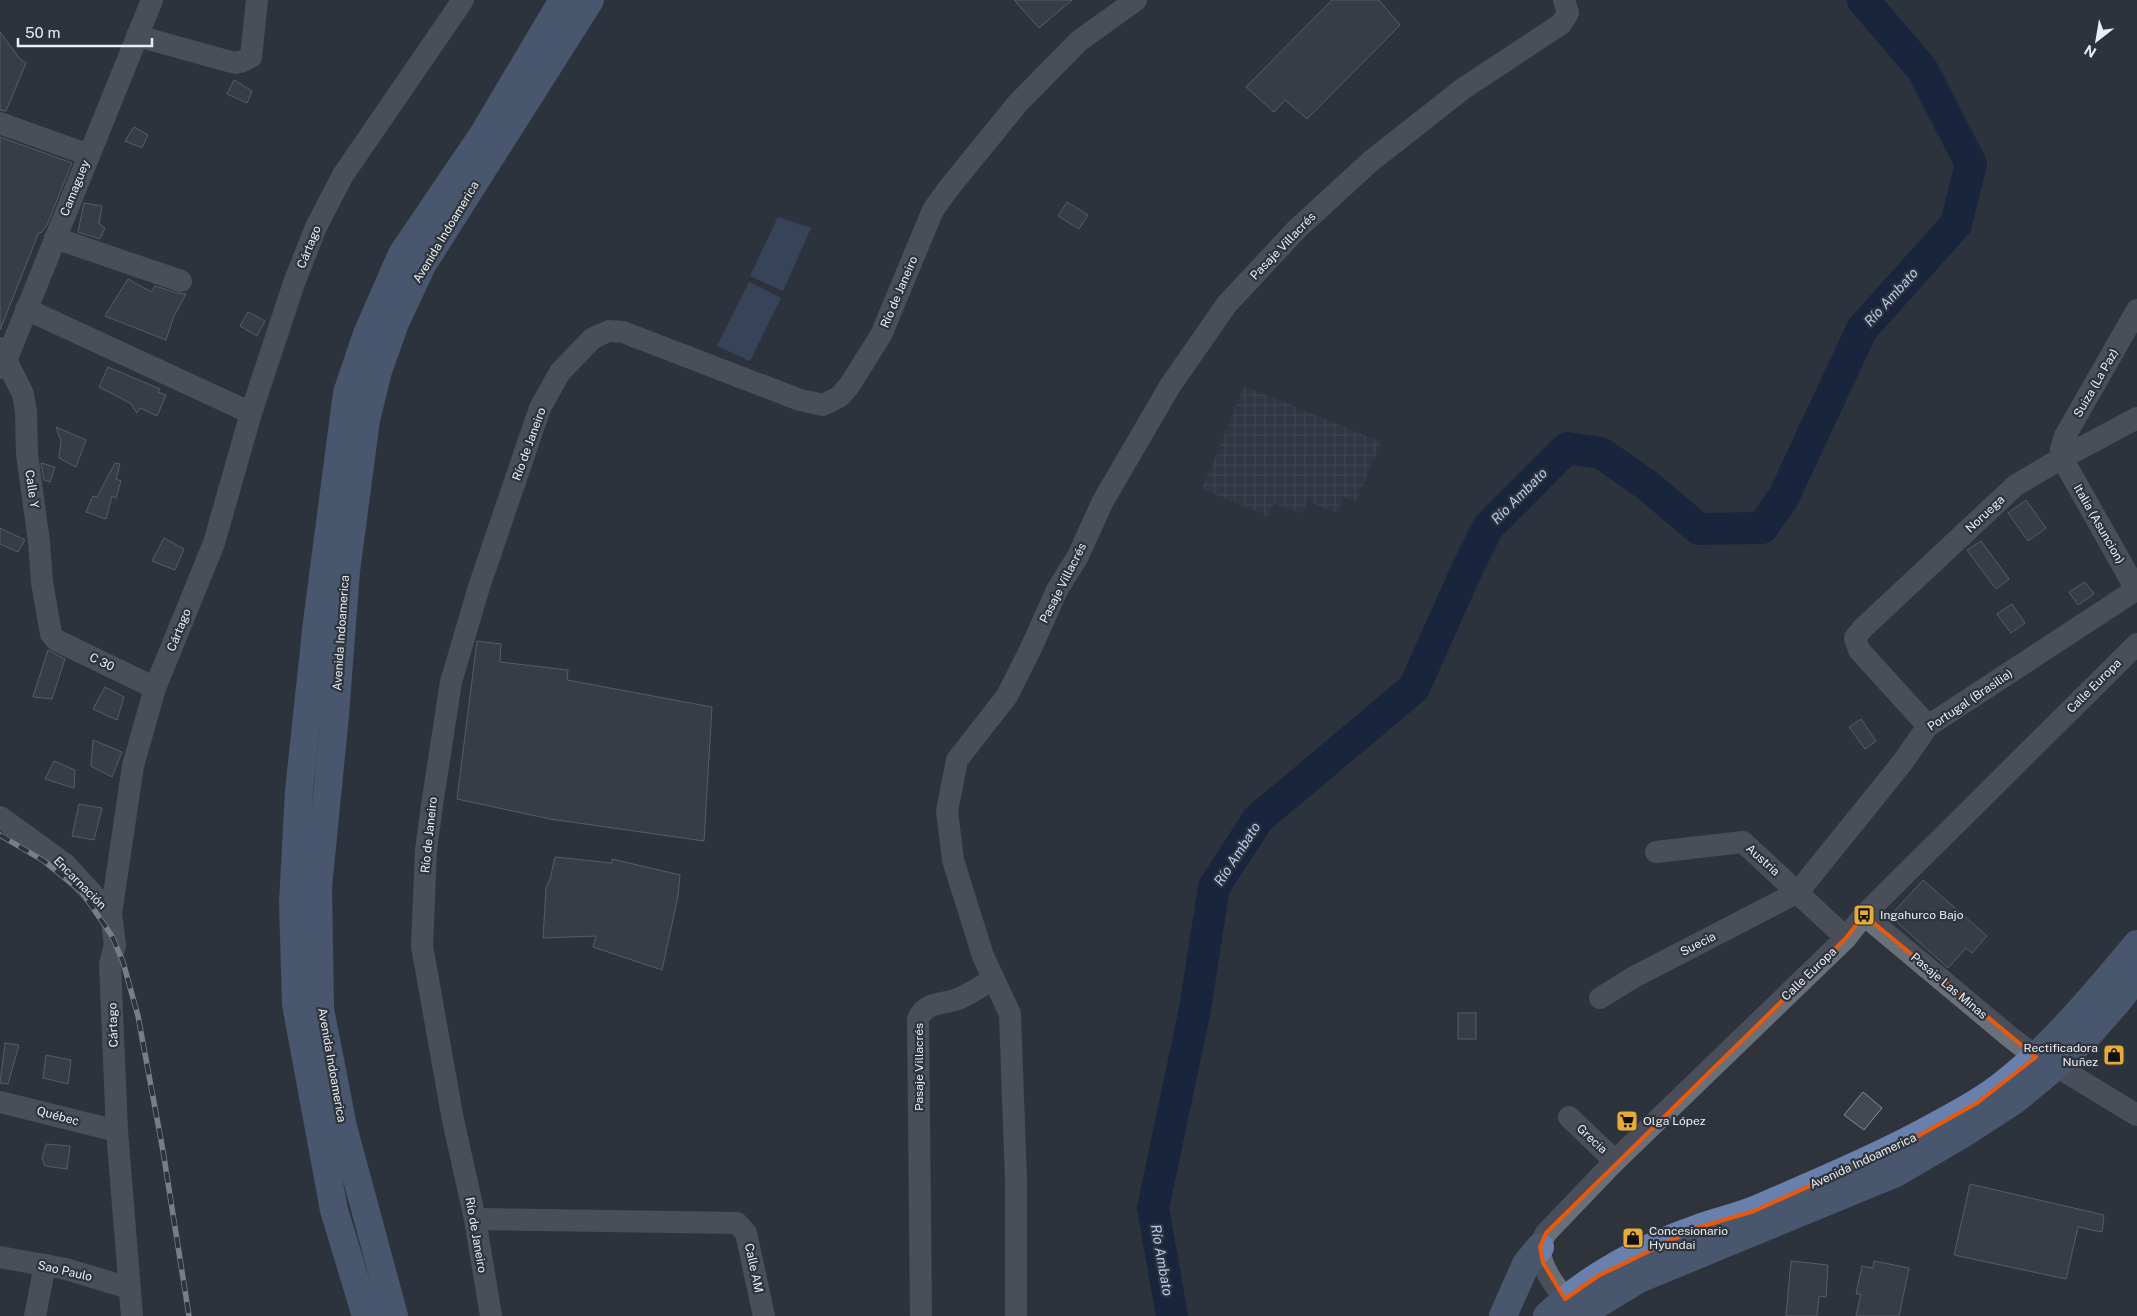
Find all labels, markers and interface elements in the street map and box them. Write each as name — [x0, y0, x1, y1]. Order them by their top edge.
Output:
scale bar — [18, 15, 151, 47]
north arrow — [2072, 15, 2122, 65]
text: 50 m — [25, 24, 60, 41]
text: N — [2081, 41, 2099, 61]
street label: Camaguey — [57, 157, 93, 218]
street label: Avenida Indoamerica — [410, 179, 482, 285]
street label: Pasaje Villacrés — [1247, 209, 1319, 283]
street label: Cártago — [294, 223, 324, 270]
street label: Río de Janeiro — [878, 254, 921, 330]
water label: Río Ambato — [1861, 264, 1921, 329]
street label: Suiza (La Paz) — [2071, 346, 2121, 420]
street label: Río de Janeiro — [509, 405, 549, 482]
water label: Río Ambato — [1488, 464, 1551, 527]
street label: Calle Y — [22, 469, 42, 510]
street label: Italia (Asuncion) — [2071, 482, 2127, 566]
street label: Noruega — [1963, 492, 2007, 536]
street label: Pasaje Villacrés — [1037, 541, 1089, 625]
street label: Avenida Indoamerica — [330, 575, 352, 691]
street label: Cártago — [164, 606, 194, 653]
street label: C 30 — [87, 650, 117, 674]
street label: Calle Europa — [2064, 656, 2124, 716]
street label: Portugal (Brasilia) — [1925, 666, 2015, 734]
street label: Río de Janeiro — [418, 796, 440, 874]
water label: Río Ambato — [1211, 819, 1264, 889]
street label: Austria — [1743, 841, 1783, 879]
street label: Encarnación — [51, 854, 109, 912]
bus stop icon: Ingahurco Bajo — [1852, 903, 1876, 927]
place label: Ingahurco Bajo — [1880, 908, 1964, 922]
street label: Suecia — [1678, 929, 1718, 959]
street label: Calle Europa — [1779, 944, 1839, 1004]
street label: Pasaje Las Minas — [1908, 950, 1990, 1022]
street label: Cártago — [105, 1002, 121, 1048]
street label: Avenida Indoamerica — [315, 1007, 349, 1123]
street label: Pasaje Villacrés — [912, 1023, 926, 1111]
place label: Rectificadora Nuñez — [2024, 1041, 2098, 1069]
shop icon: Rectificadora Nuñez — [2102, 1043, 2126, 1067]
street label: Québec — [35, 1104, 81, 1128]
supermarket icon: Olga López — [1615, 1109, 1639, 1133]
place label: Olga López — [1643, 1114, 1706, 1128]
street label: Grecia — [1574, 1122, 1610, 1156]
street label: Avenida Indoamerica — [1808, 1130, 1918, 1192]
street label: Río de Janeiro — [462, 1196, 490, 1274]
water label: Río Ambato — [1148, 1223, 1176, 1297]
place label: Concesionario Hyundai — [1649, 1224, 1728, 1252]
shop icon: Concesionario Hyundai — [1621, 1226, 1645, 1250]
street label: Calle AM — [742, 1242, 766, 1294]
street label: Sao Paulo — [36, 1258, 94, 1284]

